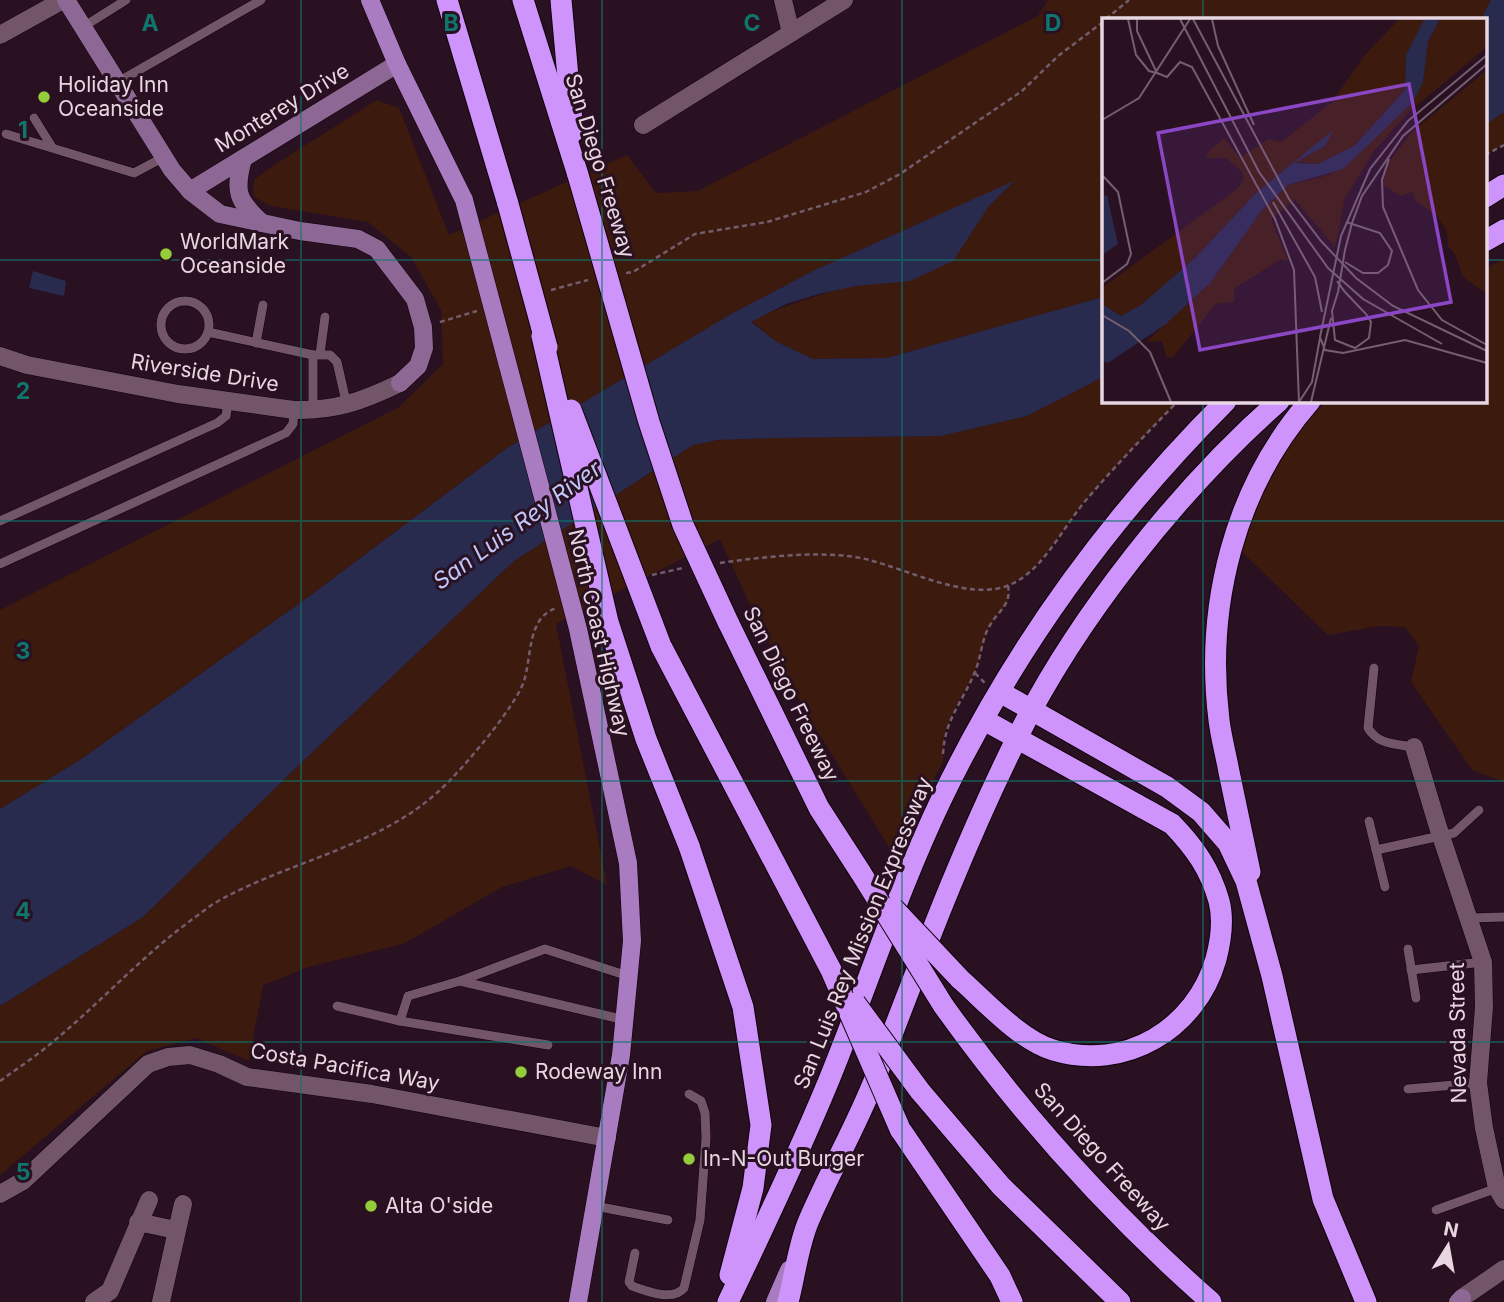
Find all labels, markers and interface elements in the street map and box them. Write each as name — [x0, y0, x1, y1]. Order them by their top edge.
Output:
text: A — [141, 9, 159, 37]
text: B — [443, 9, 459, 37]
text: C — [743, 9, 761, 37]
text: D — [1045, 9, 1061, 37]
inset map — [1102, 18, 1486, 402]
street label: Monterey Drive — [210, 58, 353, 157]
street label: San Diego Freeway — [561, 71, 640, 261]
place label: Holiday Inn Oceanside — [58, 72, 169, 121]
marker: Holiday Inn Oceanside — [36, 89, 52, 105]
text: 1 — [18, 116, 28, 144]
place label: WorldMark Oceanside — [180, 229, 289, 278]
marker: WorldMark Oceanside — [158, 246, 174, 262]
street label: Riverside Drive — [129, 348, 281, 397]
text: 2 — [16, 377, 30, 405]
water label: San Luis Rey River — [427, 454, 608, 595]
street label: North Coast Highway — [563, 527, 636, 739]
street label: San Diego Freeway — [738, 602, 845, 785]
text: 3 — [16, 637, 30, 665]
street label: San Luis Rey Mission Expressway — [788, 773, 937, 1092]
text: 4 — [15, 897, 31, 925]
street label: Nevada Street — [1444, 962, 1471, 1104]
street label: Costa Pacifica Way — [249, 1038, 442, 1095]
place label: Rodeway Inn — [535, 1059, 662, 1084]
marker: Rodeway Inn — [513, 1064, 529, 1080]
street label: San Diego Freeway — [1029, 1077, 1176, 1236]
place label: In-N-Out Burger — [703, 1146, 864, 1171]
marker: In-N-Out Burger — [681, 1151, 697, 1167]
text: 5 — [16, 1158, 30, 1186]
place label: Alta O'side — [385, 1193, 493, 1218]
marker: Alta O'side — [363, 1198, 379, 1214]
north arrow — [1413, 1211, 1483, 1281]
text: N — [1442, 1217, 1460, 1242]

